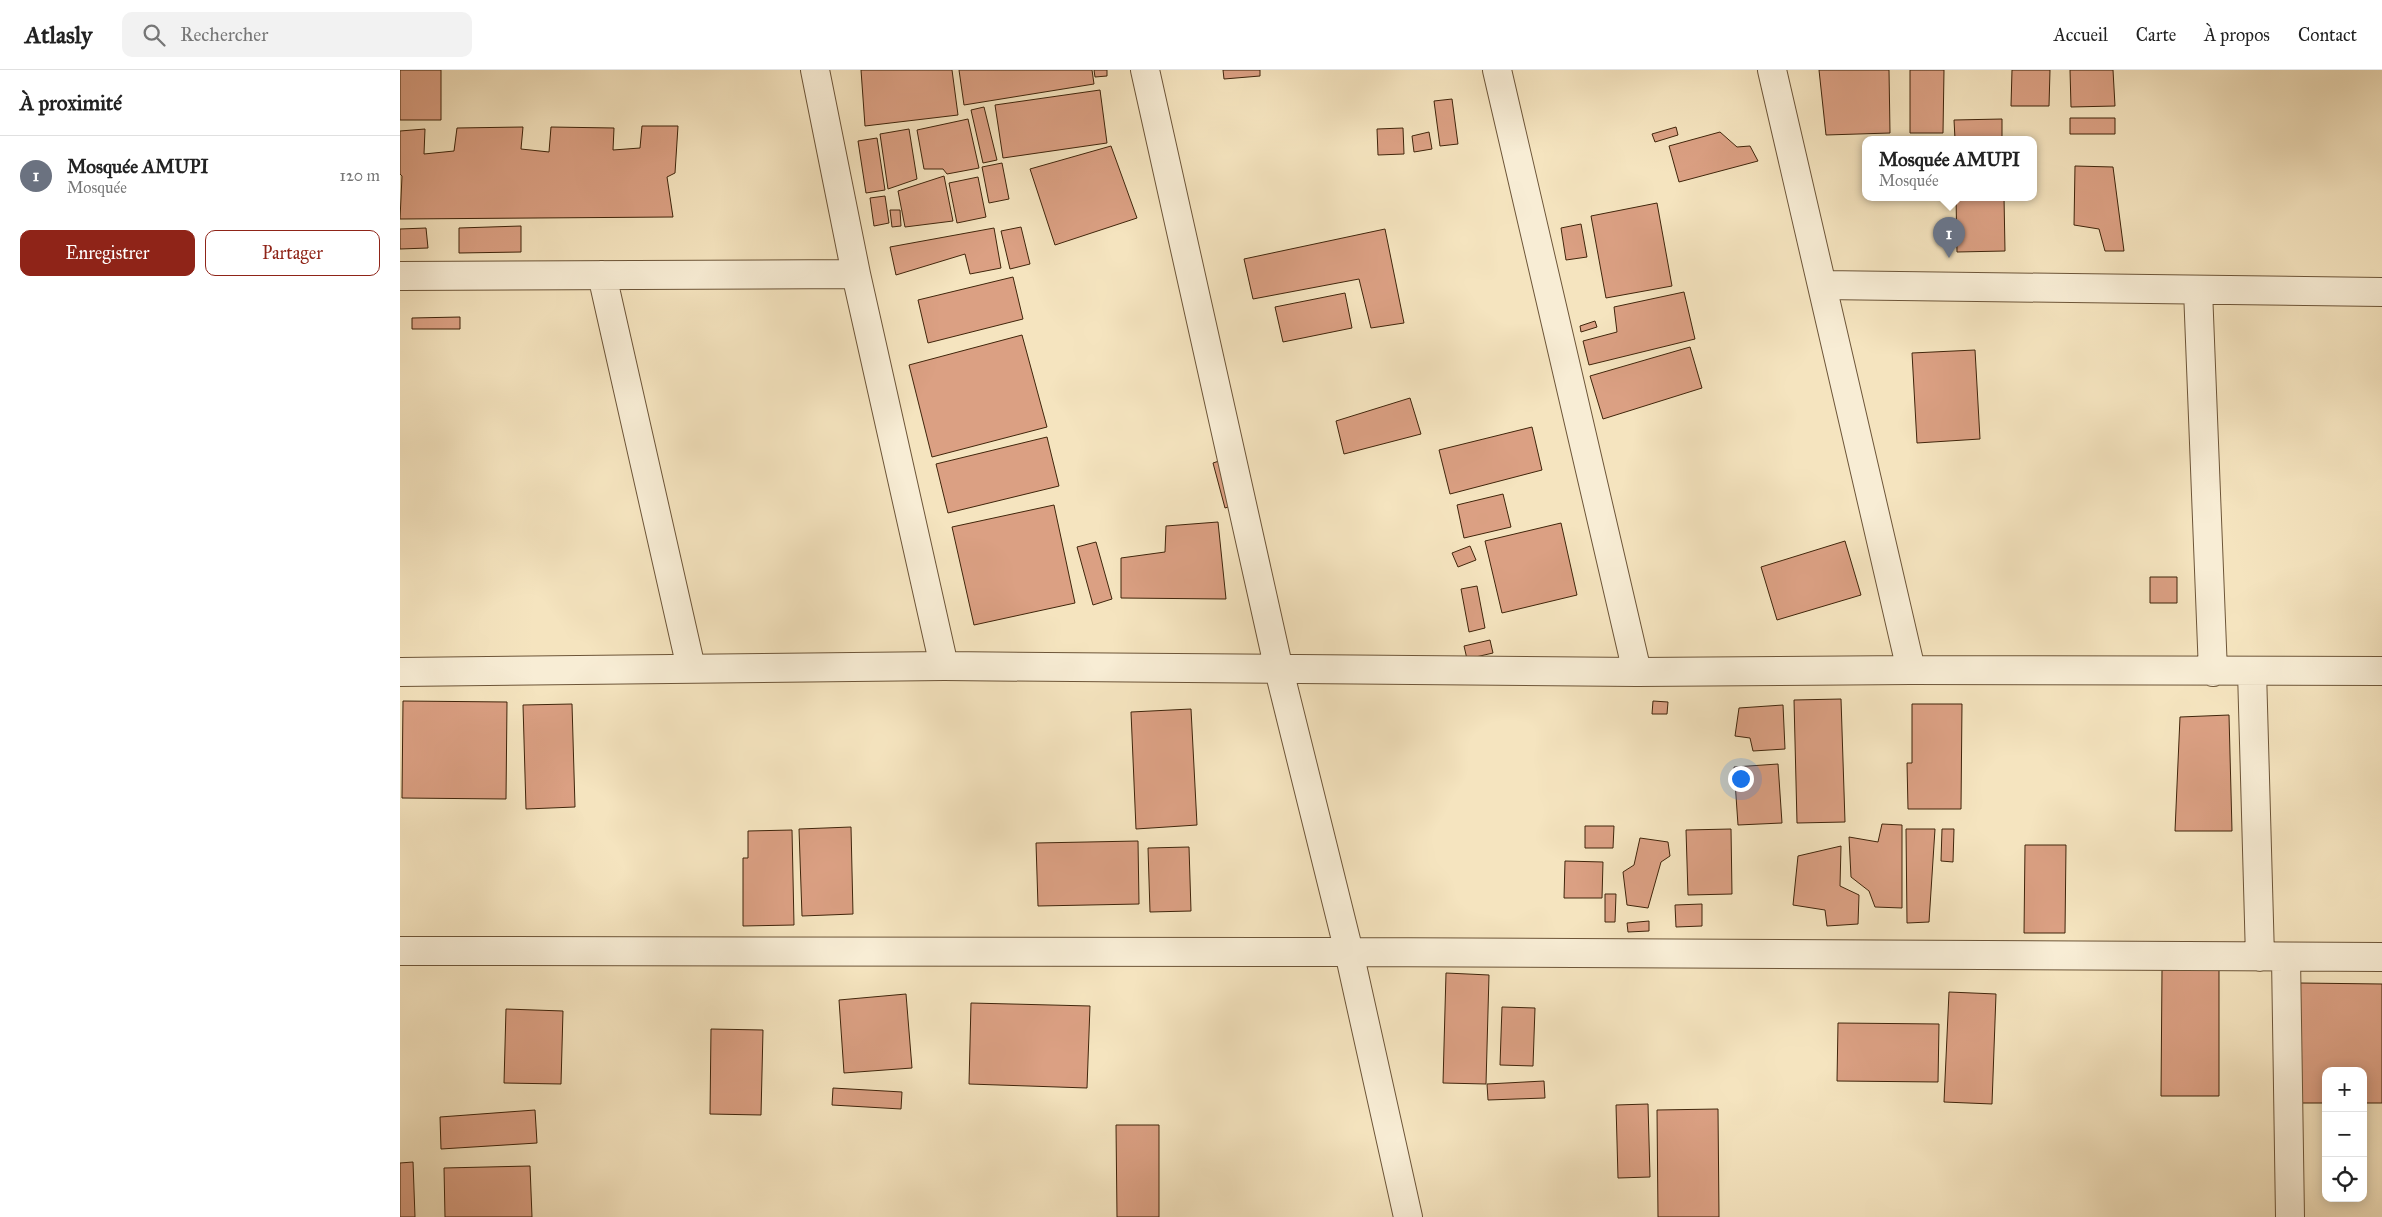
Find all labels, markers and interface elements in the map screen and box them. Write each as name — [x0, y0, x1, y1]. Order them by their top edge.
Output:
search box — [122, 12, 472, 57]
text: Atlasly — [25, 20, 92, 50]
icon: search — [140, 21, 168, 49]
text: Rechercher — [180, 23, 268, 46]
text: Accueil — [2054, 24, 2108, 46]
text: Carte — [2136, 24, 2176, 46]
text: À propos — [2204, 24, 2270, 46]
text: Contact — [2298, 24, 2357, 46]
text: À proximité — [20, 90, 122, 116]
popup — [1862, 136, 2037, 201]
text: Mosquée AMUPI — [1879, 148, 2020, 171]
text: Mosquée AMUPI — [67, 155, 209, 178]
text: 1 — [33, 166, 39, 185]
text: 120 m — [340, 166, 380, 185]
text: Mosquée — [1879, 171, 1939, 190]
text: Mosquée — [67, 178, 127, 197]
pin: 1 — [1933, 217, 1965, 258]
button: Enregistrer — [20, 230, 195, 276]
button: Partager — [205, 230, 380, 276]
your location — [1728, 766, 1754, 792]
map controls — [2322, 1067, 2367, 1202]
button: + — [2322, 1067, 2367, 1112]
button: − — [2322, 1112, 2367, 1157]
button: locate — [2322, 1157, 2367, 1202]

